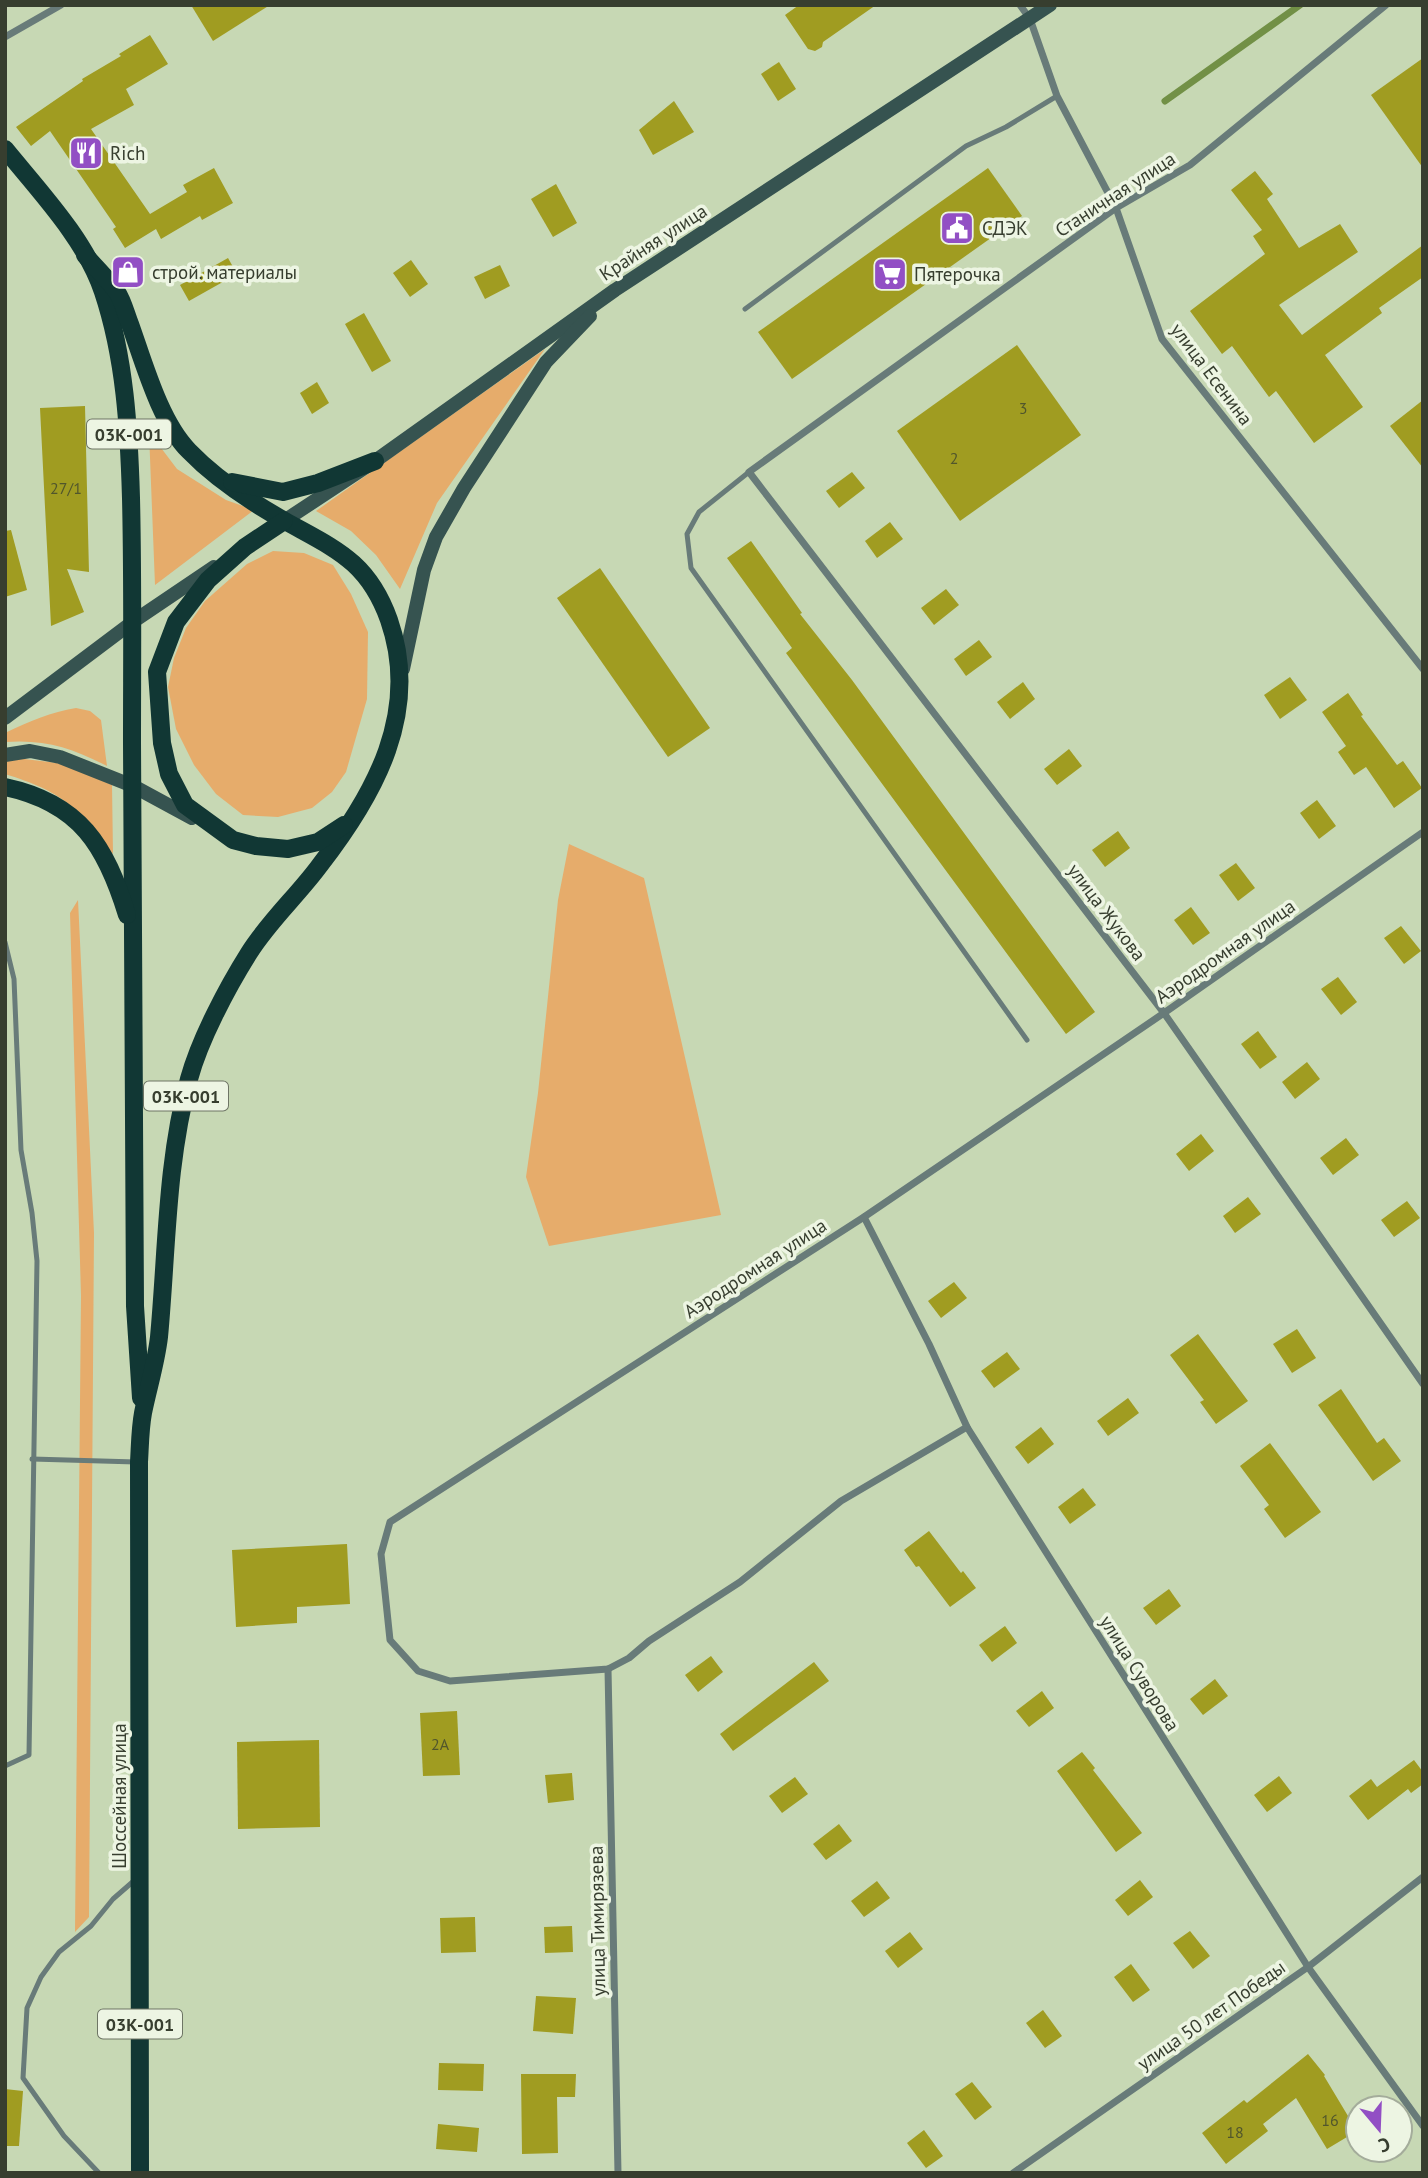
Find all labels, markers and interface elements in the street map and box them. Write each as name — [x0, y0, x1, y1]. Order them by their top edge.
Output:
restaurant icon: Rich — [67, 134, 105, 172]
place label: Rich — [110, 141, 145, 165]
street label: Станичная улица — [1050, 146, 1180, 242]
street label: Крайняя улица — [595, 198, 711, 286]
public building icon: СДЭК — [938, 209, 976, 247]
place label: СДЭК — [982, 216, 1028, 240]
shop icon: строй. материалы — [109, 253, 147, 291]
supermarket icon: Пятерочка — [871, 255, 909, 293]
place label: строй. материалы — [152, 260, 297, 284]
place label: Пятерочка — [914, 262, 1001, 286]
street label: улица Есенина — [1166, 318, 1258, 430]
house number: 3 — [1019, 398, 1027, 418]
road number: 03К-001 — [87, 420, 171, 448]
house number: 2 — [950, 448, 958, 468]
house number: 27/1 — [50, 478, 82, 498]
street label: улица Жукова — [1063, 859, 1151, 965]
street label: Аэродромная улица — [1150, 894, 1300, 1008]
road number: 03К-001 — [144, 1082, 228, 1111]
street label: Аэродромная улица — [679, 1213, 831, 1323]
street label: улица Суворова — [1095, 1611, 1185, 1735]
street label: Шоссейная улица — [107, 1723, 131, 1869]
house number: 2А — [431, 1734, 450, 1754]
street label: улица Тимирязева — [584, 1846, 610, 1996]
street label: улица 50 лет Победы — [1132, 1955, 1290, 2075]
road number: 03К-001 — [98, 2010, 182, 2038]
north arrow — [1344, 2094, 1414, 2164]
house number: 16 — [1321, 2110, 1339, 2130]
house number: 18 — [1226, 2122, 1244, 2142]
text: С — [1375, 2132, 1393, 2158]

